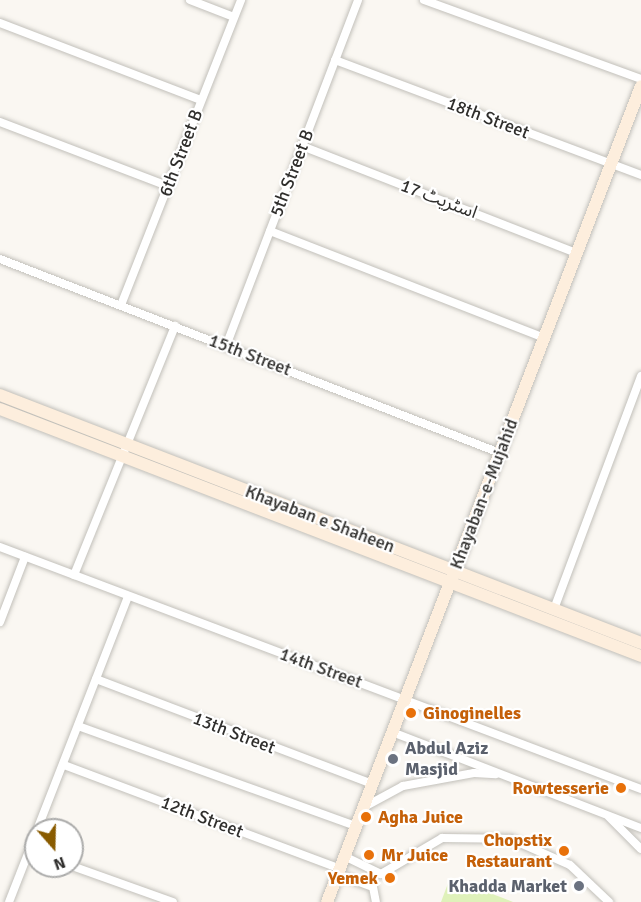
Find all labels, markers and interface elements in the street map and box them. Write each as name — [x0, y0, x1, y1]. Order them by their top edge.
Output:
street label: 18th Street — [444, 92, 532, 144]
street label: 6th Street B — [155, 106, 207, 200]
street label: 5th Street B — [266, 126, 318, 220]
street label: اسٹریٹ 17 — [398, 175, 480, 223]
street label: 15th Street — [206, 329, 294, 381]
street label: Khayaban-e-Mujahid — [445, 416, 523, 572]
street label: Khayaban e Shaheen — [242, 480, 398, 558]
street label: 14th Street — [277, 643, 365, 693]
place label: Ginoginelles — [423, 702, 521, 724]
marker: Ginoginelles — [404, 706, 418, 720]
street label: 13th Street — [190, 707, 278, 759]
place label: Abdul Aziz Masjid — [405, 738, 488, 780]
marker: Abdul Aziz Masjid — [386, 752, 400, 766]
place label: Rowtesserie — [512, 777, 609, 799]
marker: Rowtesserie — [614, 781, 628, 795]
street label: 12th Street — [158, 791, 246, 843]
place label: Agha Juice — [378, 806, 463, 828]
marker: Agha Juice — [359, 810, 373, 824]
north arrow — [24, 818, 84, 878]
place label: Chopstix Restaurant — [466, 830, 552, 872]
place label: Mr Juice — [381, 844, 448, 866]
marker: Chopstix Restaurant — [557, 844, 571, 858]
marker: Mr Juice — [362, 848, 376, 862]
text: N — [51, 852, 68, 874]
place label: Yemek — [328, 867, 378, 889]
marker: Yemek — [383, 871, 397, 885]
place label: Khadda Market — [448, 875, 567, 897]
marker: Khadda Market — [572, 879, 586, 893]

